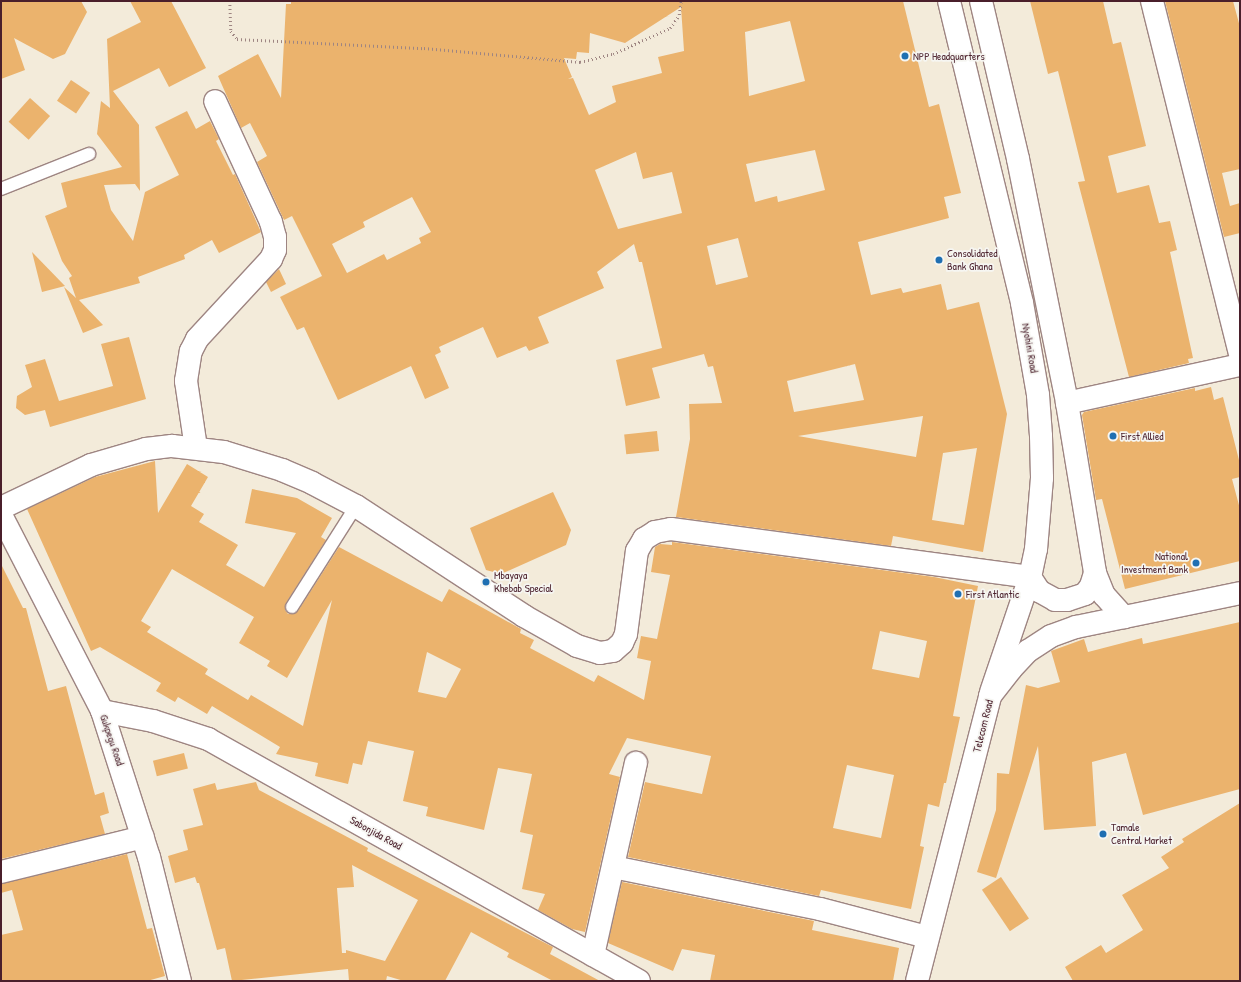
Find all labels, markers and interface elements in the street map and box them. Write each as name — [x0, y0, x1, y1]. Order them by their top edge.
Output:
place label: NPP Headquarters — [913, 49, 985, 63]
marker: NPP Headquarters — [900, 51, 910, 61]
place label: Consolidated Bank Ghana — [947, 247, 998, 273]
marker: Consolidated Bank Ghana — [934, 255, 944, 265]
street label: Nyohini Road — [1019, 322, 1041, 374]
place label: First Allied — [1121, 429, 1164, 443]
marker: First Allied — [1108, 431, 1118, 441]
place label: National Investment Bank — [1121, 550, 1188, 576]
marker: National Investment Bank — [1191, 558, 1201, 568]
place label: Mbayaya Khebab Special — [494, 569, 553, 595]
marker: Mbayaya Khebab Special — [481, 577, 491, 587]
place label: First Atlantic — [966, 587, 1019, 601]
marker: First Atlantic — [953, 589, 963, 599]
street label: Telecom Road — [970, 698, 996, 754]
street label: Gukpegu Road — [97, 713, 127, 767]
street label: Sabonjida Road — [348, 813, 404, 853]
place label: Tamale Central Market — [1111, 821, 1172, 847]
marker: Tamale Central Market — [1098, 829, 1108, 839]

